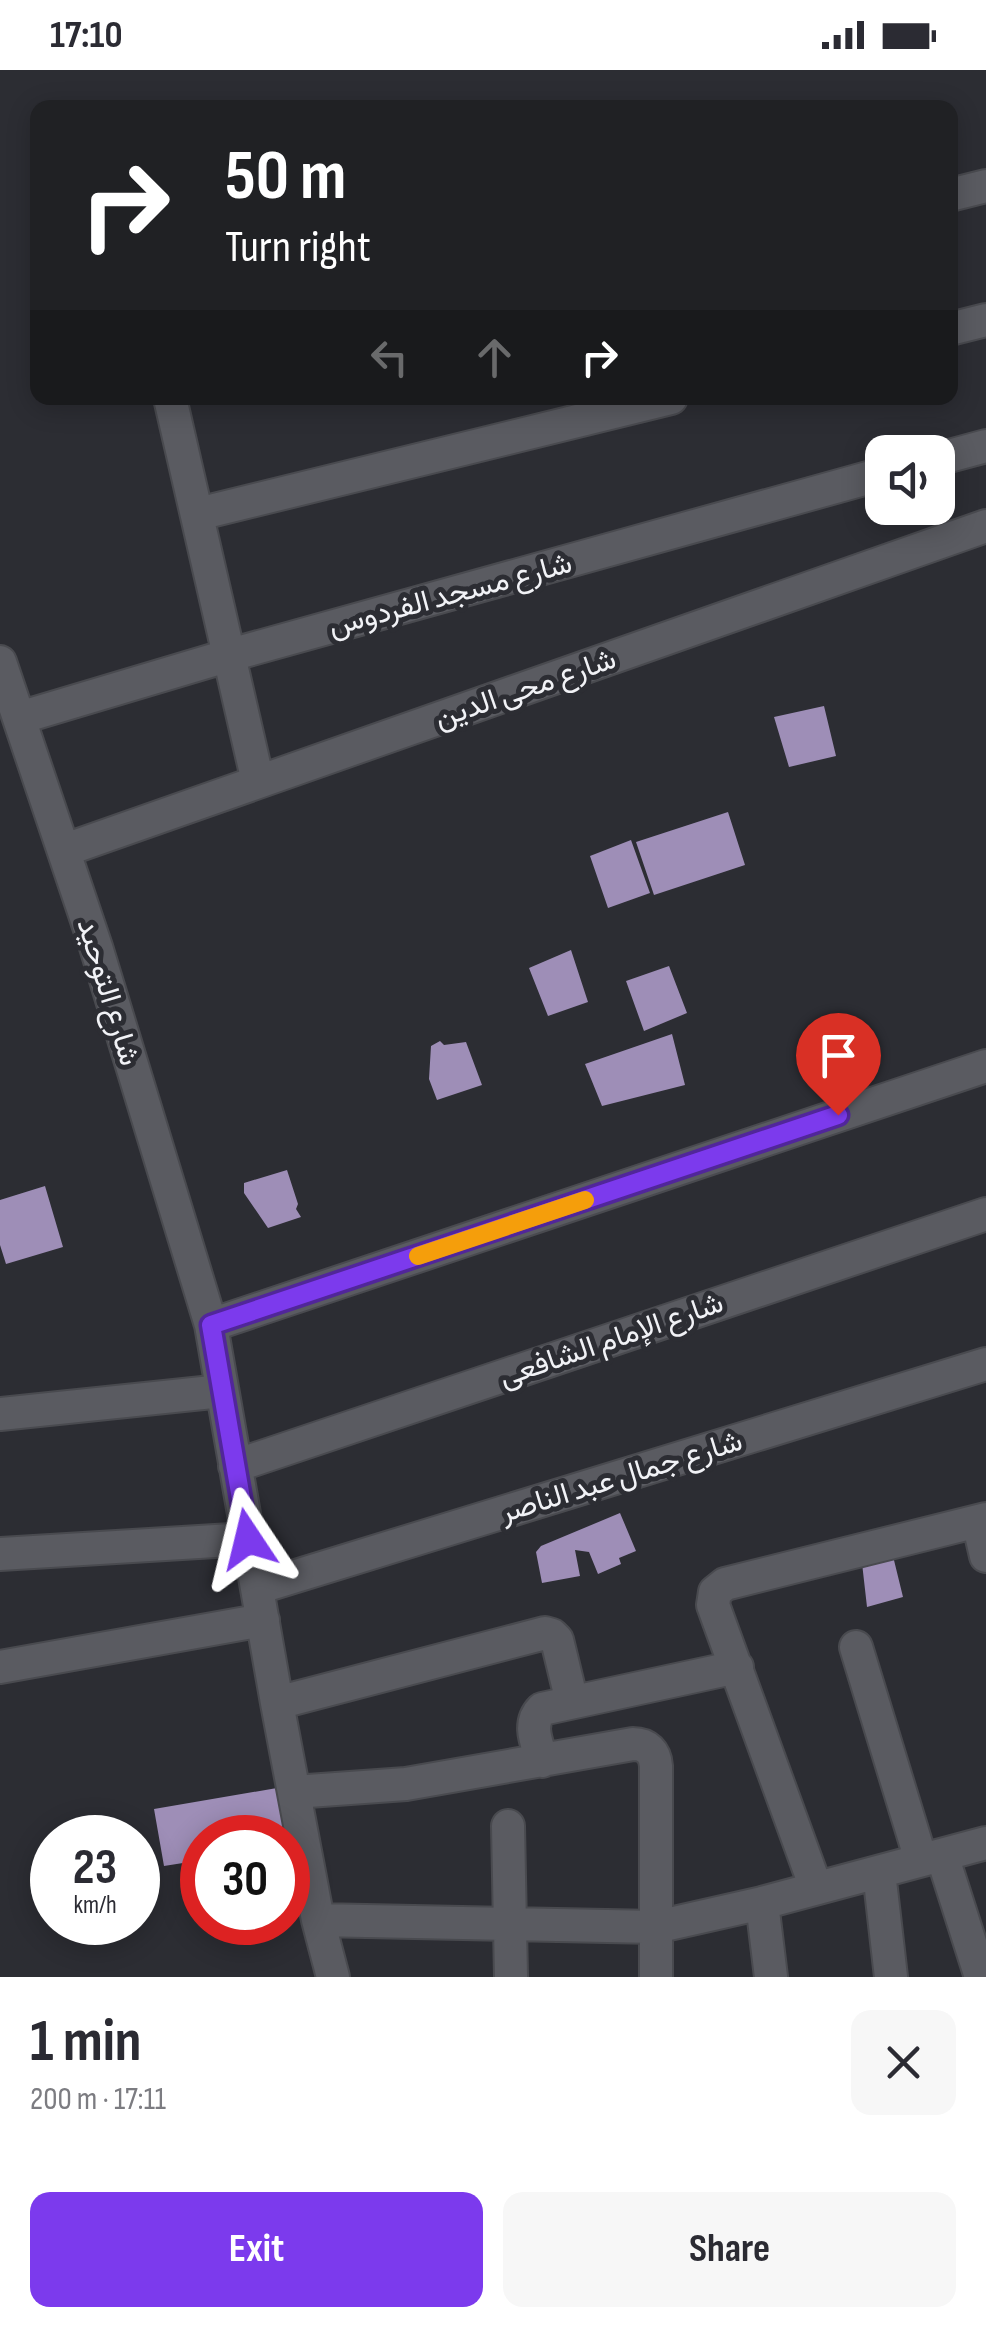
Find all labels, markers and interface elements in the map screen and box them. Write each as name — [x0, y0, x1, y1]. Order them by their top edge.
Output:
text: 17:10 — [50, 13, 123, 58]
text: 50 m — [225, 135, 346, 219]
icon: right — [60, 140, 190, 270]
text: Turn right — [225, 220, 371, 275]
icon: left — [362, 330, 417, 385]
icon: ahead — [467, 330, 522, 385]
icon: right — [572, 330, 627, 385]
map controls — [865, 435, 955, 525]
button: sound — [865, 435, 955, 525]
street label: شارع مسجد الفردوس — [325, 545, 576, 646]
street label: شارع محى الدين — [430, 641, 621, 738]
street label: شارع التوحيد — [68, 914, 147, 1070]
pin — [796, 1013, 881, 1116]
icon: arrive — [811, 1028, 866, 1083]
street label: شارع الإمام الشافعى — [495, 1285, 728, 1396]
street label: شارع جمال عبد الناصر — [495, 1423, 747, 1532]
position arrow — [196, 1487, 300, 1591]
speed limit sign: 30 — [180, 1815, 310, 1945]
text: 23 — [73, 1838, 117, 1898]
text: km/h — [73, 1890, 117, 1921]
text: 1 min — [30, 2006, 142, 2078]
button: close — [851, 2010, 956, 2115]
text: 200 m · 17:11 — [30, 2080, 166, 2119]
button: Exit — [30, 2192, 483, 2307]
button: Share — [503, 2192, 956, 2307]

